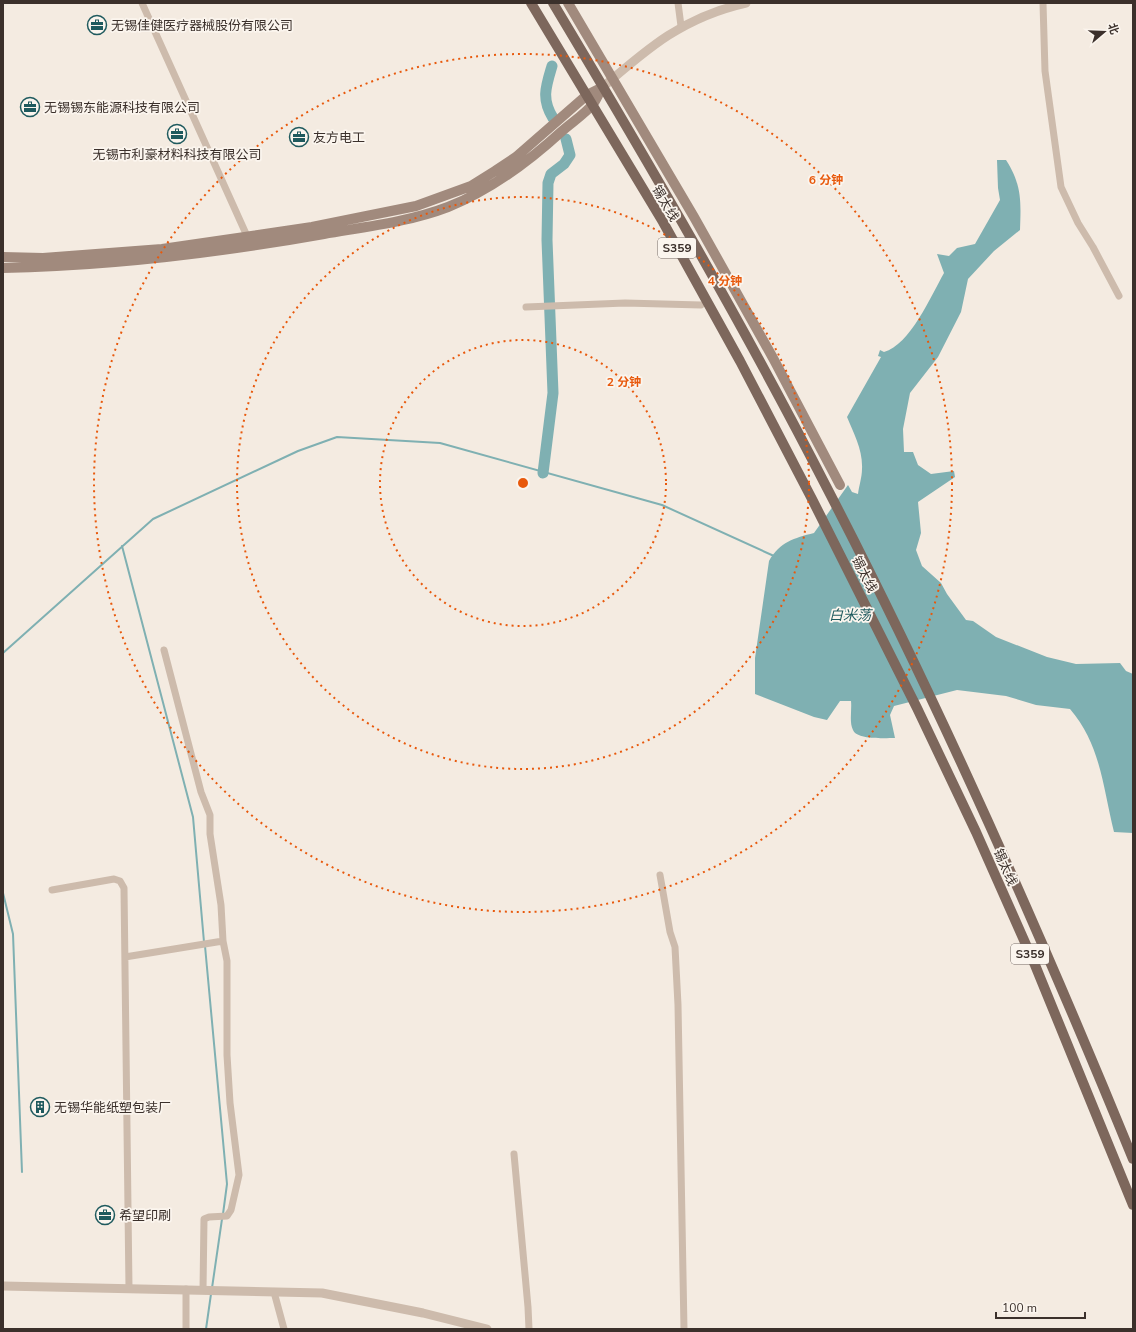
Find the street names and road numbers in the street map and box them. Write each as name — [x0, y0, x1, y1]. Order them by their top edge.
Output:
street label: 锡太线 — [647, 182, 683, 225]
road number: S359 — [658, 238, 696, 258]
street label: 锡太线 — [847, 553, 881, 596]
street label: 锡太线 — [989, 846, 1021, 889]
road number: S359 — [1011, 944, 1049, 964]

